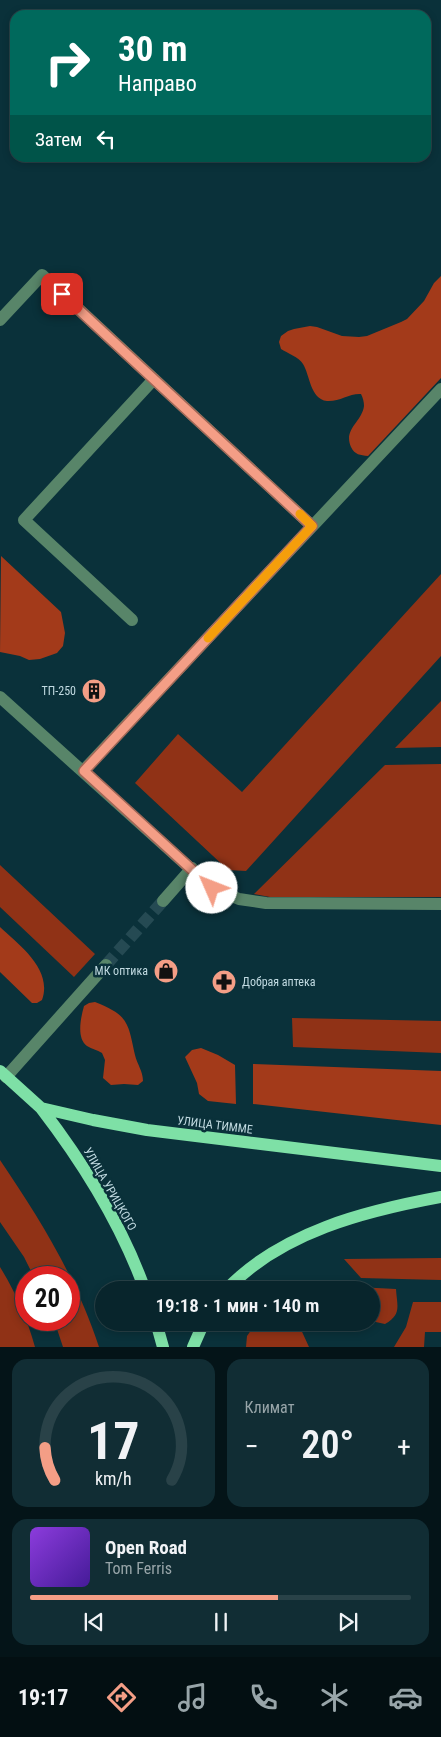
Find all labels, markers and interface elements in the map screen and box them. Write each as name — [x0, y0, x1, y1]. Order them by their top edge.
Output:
text: 30 m — [118, 29, 187, 70]
icon: right — [35, 30, 100, 95]
text: Направо — [118, 71, 197, 96]
icon: left — [92, 125, 120, 153]
text: Затем — [35, 128, 82, 151]
pin — [41, 273, 83, 315]
icon: arrive — [48, 280, 76, 308]
building icon: ТП-250 — [81, 678, 107, 704]
place label: ТП-250 — [42, 684, 76, 698]
position arrow — [185, 861, 237, 913]
shop icon: МК оптика — [153, 958, 179, 984]
place label: МК оптика — [95, 964, 148, 978]
pharmacy icon: Добрая аптека — [211, 969, 237, 995]
place label: Добрая аптека — [242, 975, 316, 989]
street label: УЛИЦА ТИММЕ — [176, 1113, 254, 1137]
street label: УЛИЦА УРИЦКОГО — [81, 1145, 139, 1233]
speed limit sign: 20 — [15, 1266, 80, 1331]
text: 19:18 · 1 мин · 140 m — [156, 1294, 319, 1317]
text: Климат — [245, 1398, 294, 1417]
text: 17 — [87, 1411, 140, 1472]
text: 20° — [301, 1423, 354, 1467]
text: − — [245, 1430, 259, 1463]
text: + — [397, 1430, 411, 1463]
text: km/h — [95, 1468, 132, 1489]
text: Open Road — [105, 1536, 187, 1559]
text: Tom Ferris — [105, 1559, 172, 1578]
icon: previous — [80, 1608, 108, 1636]
icon: pause — [207, 1608, 235, 1636]
icon: next — [334, 1608, 362, 1636]
icon: directions — [104, 1680, 139, 1715]
icon: music — [175, 1680, 210, 1715]
icon: phone — [246, 1680, 281, 1715]
icon: climate — [317, 1680, 352, 1715]
icon: car — [388, 1680, 423, 1715]
text: 19:17 — [18, 1685, 68, 1710]

